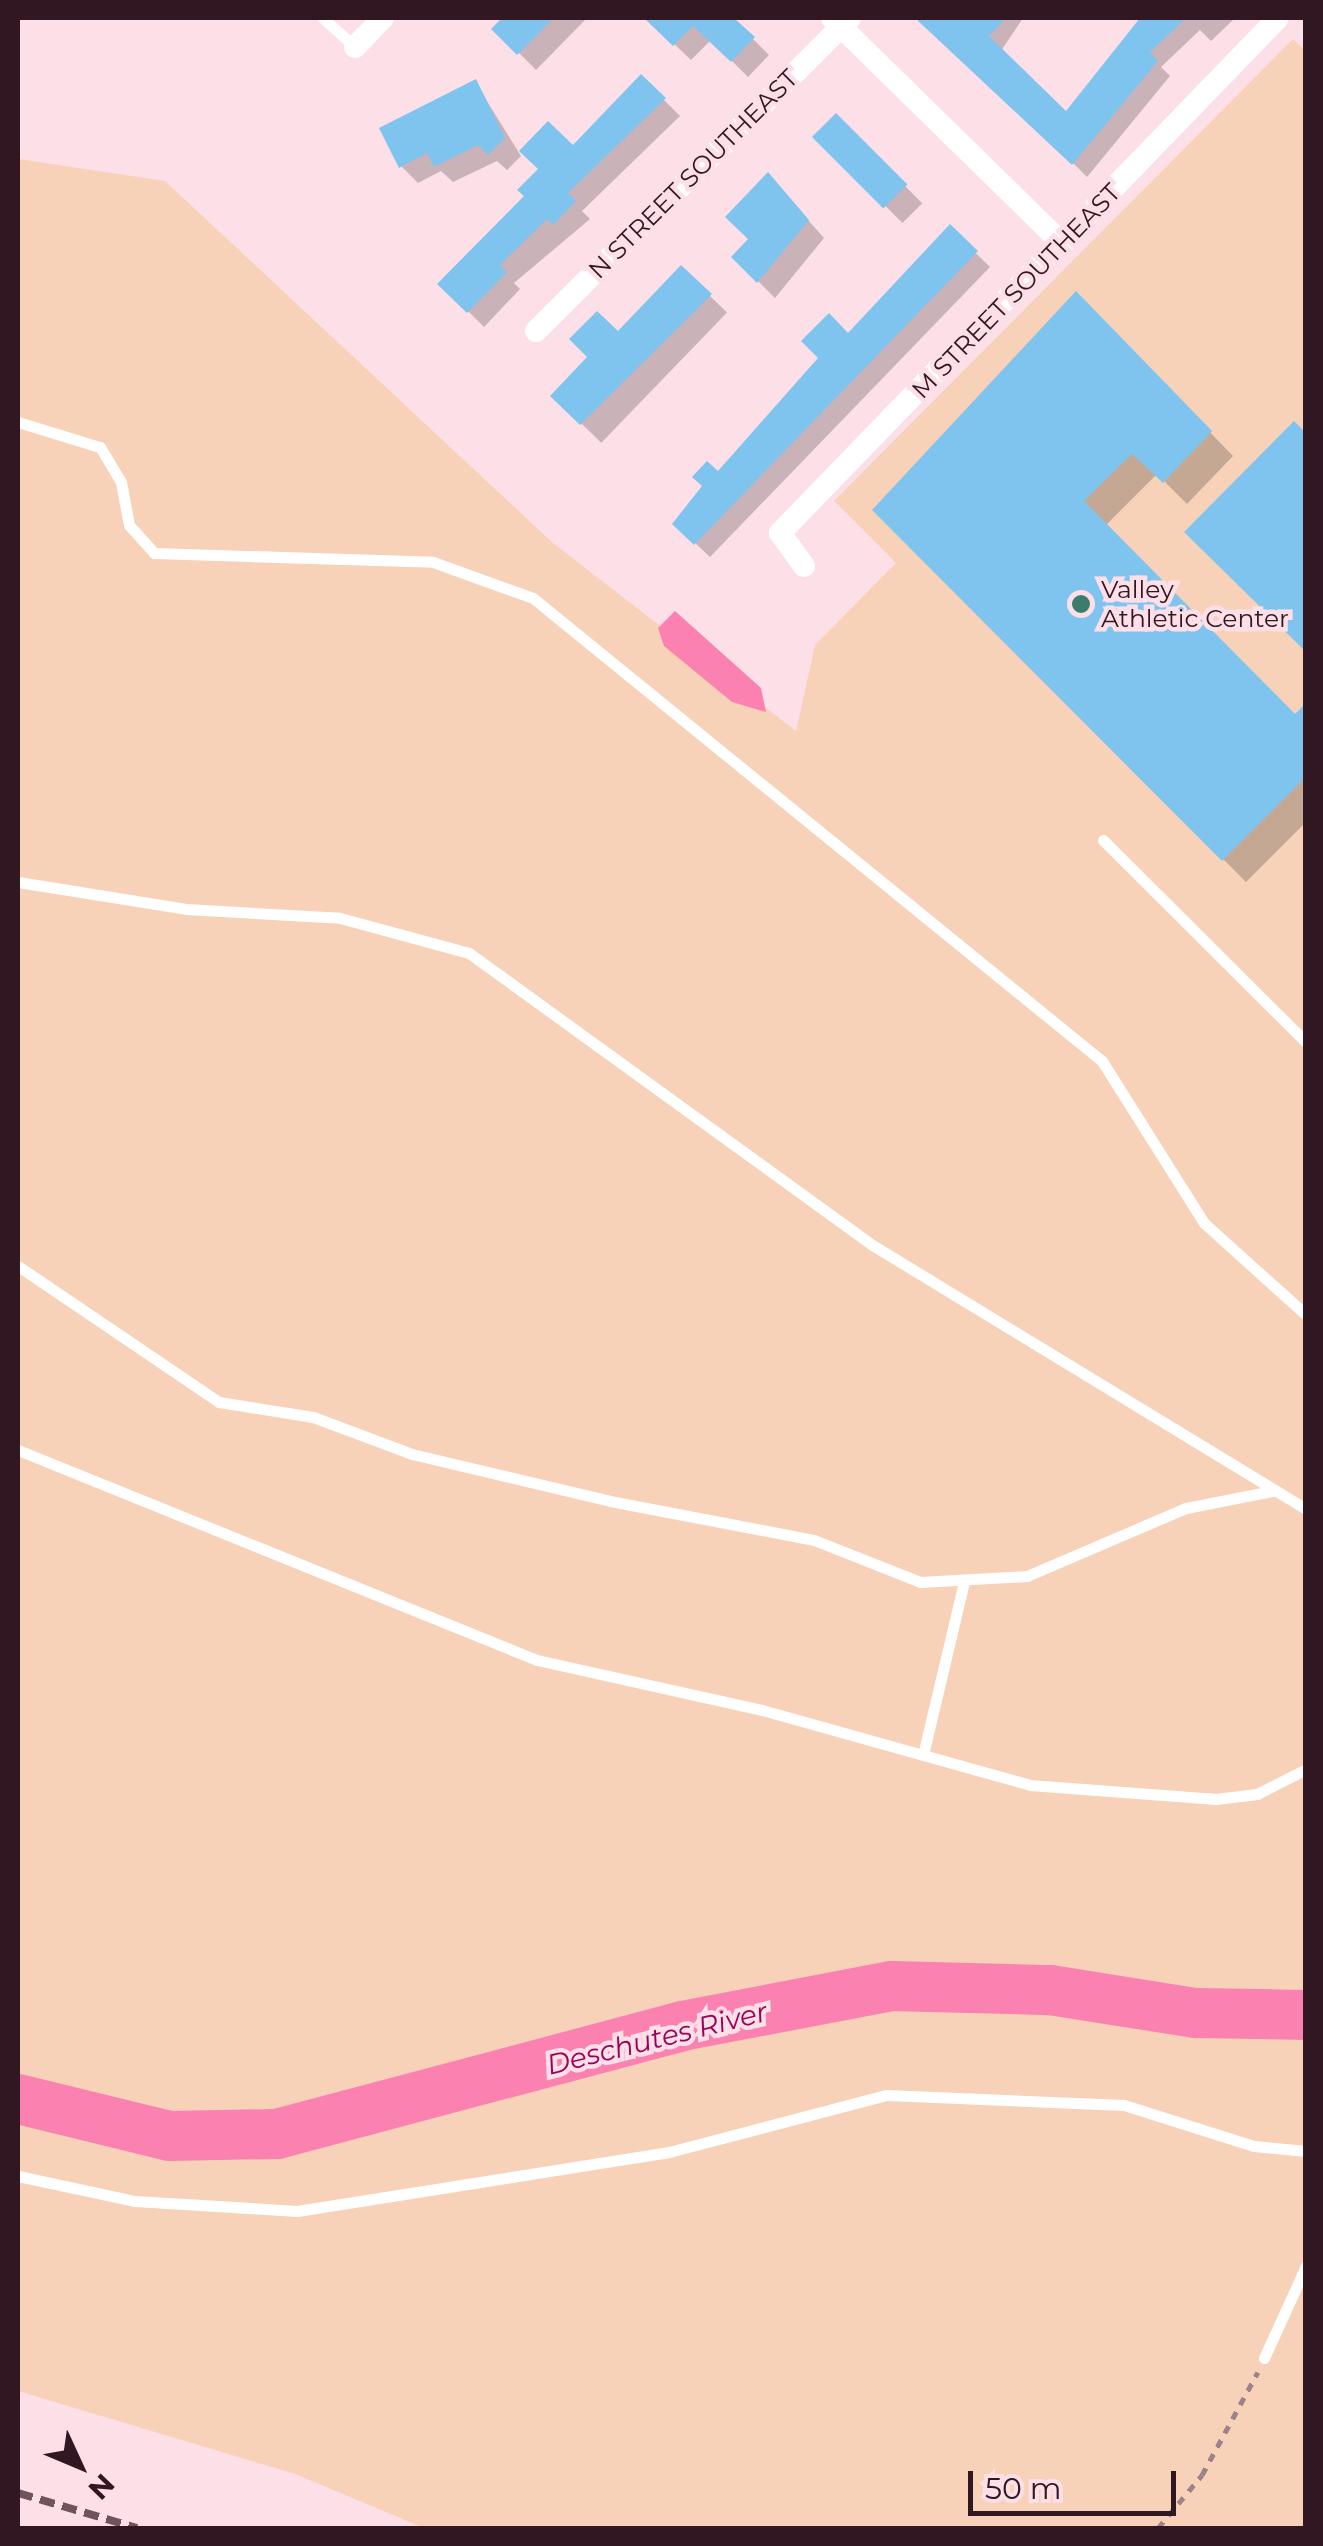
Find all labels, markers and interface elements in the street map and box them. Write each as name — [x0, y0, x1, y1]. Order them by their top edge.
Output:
street label: N STREET SOUTHEAST — [582, 63, 804, 285]
street label: M STREET SOUTHEAST — [906, 177, 1126, 405]
place label: Valley Athletic Center — [1101, 575, 1289, 634]
marker: Valley Athletic Center — [1070, 593, 1092, 615]
water label: Deschutes River — [543, 1994, 771, 2082]
north arrow — [30, 2416, 130, 2516]
scale bar — [973, 2451, 1180, 2513]
text: N — [81, 2467, 122, 2507]
text: 50 m — [985, 2470, 1062, 2507]

